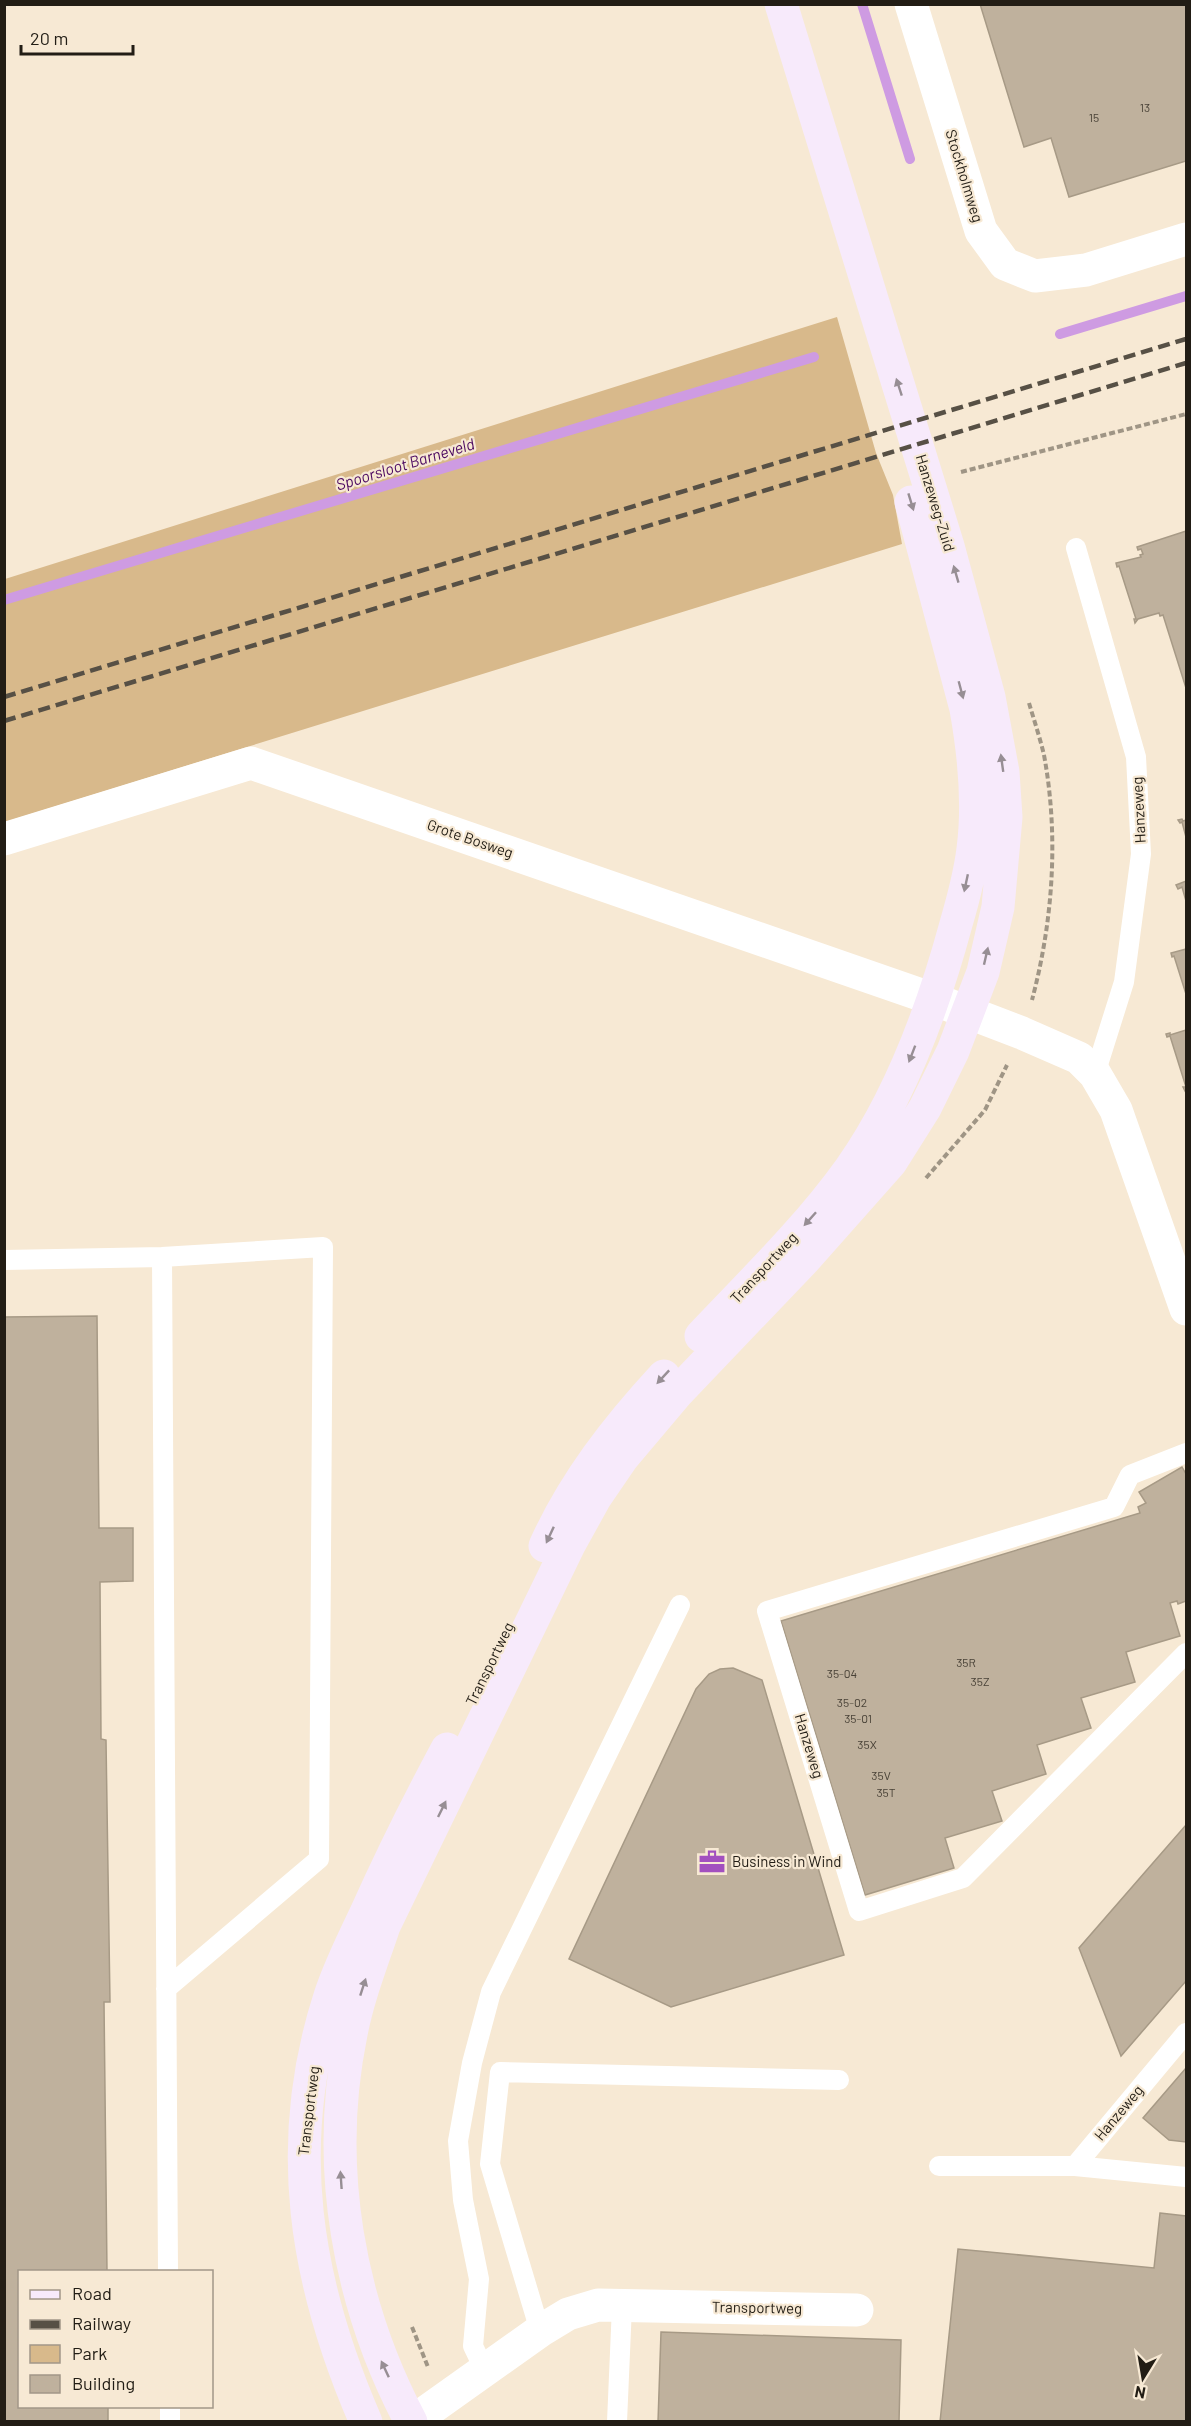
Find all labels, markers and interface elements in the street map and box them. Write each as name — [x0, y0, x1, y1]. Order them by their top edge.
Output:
scale bar — [21, 18, 134, 56]
text: 20 m — [30, 27, 68, 49]
house number: 13 — [1140, 100, 1150, 114]
house number: 15 — [1089, 110, 1099, 124]
street label: Stockholmweg — [942, 127, 988, 224]
one-way arrow — [894, 378, 903, 396]
water label: Spoorsloot Barneveld — [333, 433, 477, 494]
street label: Hanzeweg-Zuid — [913, 452, 959, 554]
one-way arrow — [907, 493, 916, 511]
one-way arrow — [951, 565, 960, 583]
one-way arrow — [957, 681, 967, 699]
one-way arrow — [997, 754, 1006, 773]
street label: Hanzeweg — [1127, 776, 1149, 844]
street label: Grote Bosweg — [425, 815, 516, 861]
one-way arrow — [961, 874, 970, 893]
one-way arrow — [982, 947, 992, 965]
one-way arrow — [907, 1045, 916, 1063]
one-way arrow — [803, 1211, 817, 1225]
street label: Transportweg — [726, 1228, 801, 1306]
one-way arrow — [656, 1370, 670, 1385]
one-way arrow — [545, 1526, 555, 1544]
street label: Transportweg — [461, 1619, 517, 1708]
house number: 35R — [956, 1655, 976, 1669]
house number: 35-04 — [827, 1666, 857, 1680]
house number: 35Z — [971, 1674, 989, 1688]
house number: 35-02 — [837, 1695, 867, 1709]
street label: Hanzeweg — [792, 1711, 828, 1780]
house number: 35-01 — [844, 1711, 872, 1725]
house number: 35X — [857, 1737, 877, 1751]
house number: 35V — [871, 1768, 891, 1782]
house number: 35T — [876, 1785, 896, 1799]
one-way arrow — [437, 1801, 446, 1818]
office icon: Business in Wind — [697, 1847, 727, 1877]
place label: Business in Wind — [732, 1852, 841, 1870]
one-way arrow — [359, 1978, 368, 1996]
street label: Transportweg — [294, 2065, 322, 2157]
street label: Hanzeweg — [1090, 2081, 1147, 2144]
one-way arrow — [336, 2171, 346, 2190]
legend — [18, 2270, 213, 2408]
text: Road — [72, 2282, 112, 2304]
street label: Transportweg — [712, 2297, 802, 2317]
text: Railway — [72, 2312, 131, 2334]
text: Park — [72, 2342, 107, 2364]
north arrow — [1113, 2348, 1173, 2408]
one-way arrow — [381, 2360, 390, 2377]
text: Building — [72, 2372, 135, 2394]
text: N — [1133, 2383, 1147, 2404]

